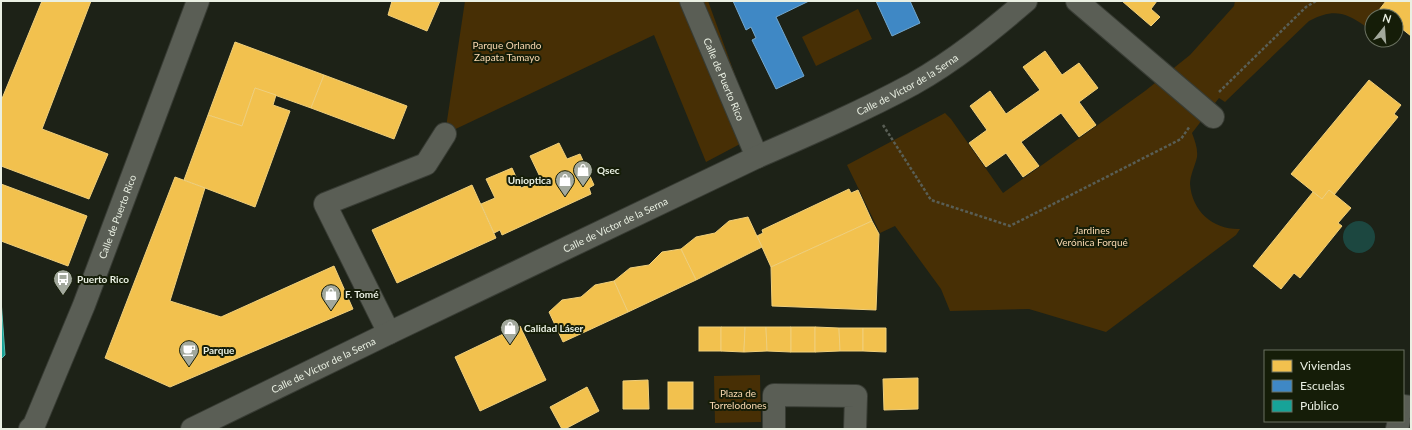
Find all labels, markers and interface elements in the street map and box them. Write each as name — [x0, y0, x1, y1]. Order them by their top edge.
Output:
north arrow — [1364, 8, 1404, 48]
text: N — [1381, 11, 1393, 25]
street label: Calle de Puerto Rico — [701, 36, 747, 123]
park label: Parque Orlando Zapata Tamayo — [472, 39, 542, 63]
street label: Calle de Víctor de la Serna — [855, 51, 960, 118]
shop icon: Qsec — [572, 159, 594, 187]
place label: Qsec — [597, 164, 620, 176]
shop icon: Unioptica — [554, 169, 576, 197]
street label: Calle de Puerto Rico — [96, 173, 138, 260]
place label: Unioptica — [508, 174, 551, 186]
street label: Calle de Víctor de la Serna — [561, 195, 670, 255]
park label: Jardines Verónica Forqué — [1056, 224, 1128, 248]
bus stop icon: Puerto Rico — [52, 268, 74, 296]
place label: Puerto Rico — [77, 273, 129, 285]
shop icon: F. Tomé — [320, 283, 342, 311]
place label: F. Tomé — [345, 288, 379, 300]
shop icon: Calidad Láser — [499, 317, 521, 345]
place label: Calidad Láser — [524, 322, 584, 334]
street label: Calle de Víctor de la Serna — [269, 335, 377, 396]
cafe icon: Parque — [178, 339, 200, 367]
place label: Parque — [203, 344, 235, 356]
legend — [1264, 350, 1404, 422]
text: Viviendas — [1300, 358, 1351, 373]
text: Escuelas — [1300, 378, 1345, 393]
park label: Plaza de Torrelodones — [709, 387, 767, 411]
text: Público — [1300, 398, 1339, 413]

